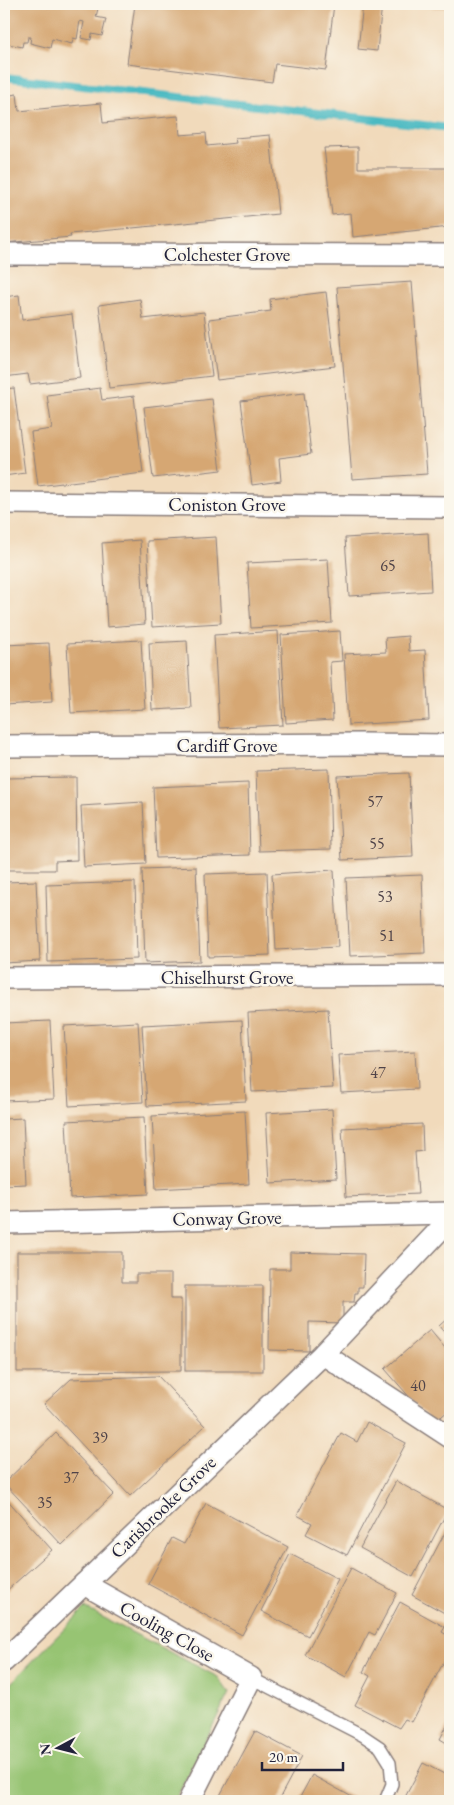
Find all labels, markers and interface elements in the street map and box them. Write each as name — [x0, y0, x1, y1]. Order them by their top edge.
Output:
street label: Colchester Grove — [164, 242, 290, 267]
street label: Coniston Grove — [168, 492, 286, 517]
house number: 65 — [380, 555, 396, 576]
street label: Cardiff Grove — [177, 733, 278, 758]
house number: 57 — [367, 791, 383, 812]
house number: 55 — [369, 833, 385, 854]
house number: 53 — [377, 886, 393, 907]
house number: 51 — [379, 925, 395, 946]
street label: Chiselhurst Grove — [161, 965, 293, 990]
house number: 47 — [370, 1062, 386, 1083]
street label: Conway Grove — [172, 1205, 282, 1231]
house number: 40 — [410, 1375, 426, 1396]
house number: 39 — [92, 1427, 108, 1448]
street label: Carisbrooke Grove — [105, 1450, 221, 1564]
house number: 37 — [63, 1467, 79, 1488]
house number: 35 — [37, 1492, 53, 1513]
street label: Cooling Close — [115, 1595, 219, 1667]
north arrow — [32, 1722, 82, 1772]
scale bar — [262, 1740, 343, 1772]
text: N — [35, 1742, 55, 1756]
text: 20 m — [269, 1747, 298, 1766]

